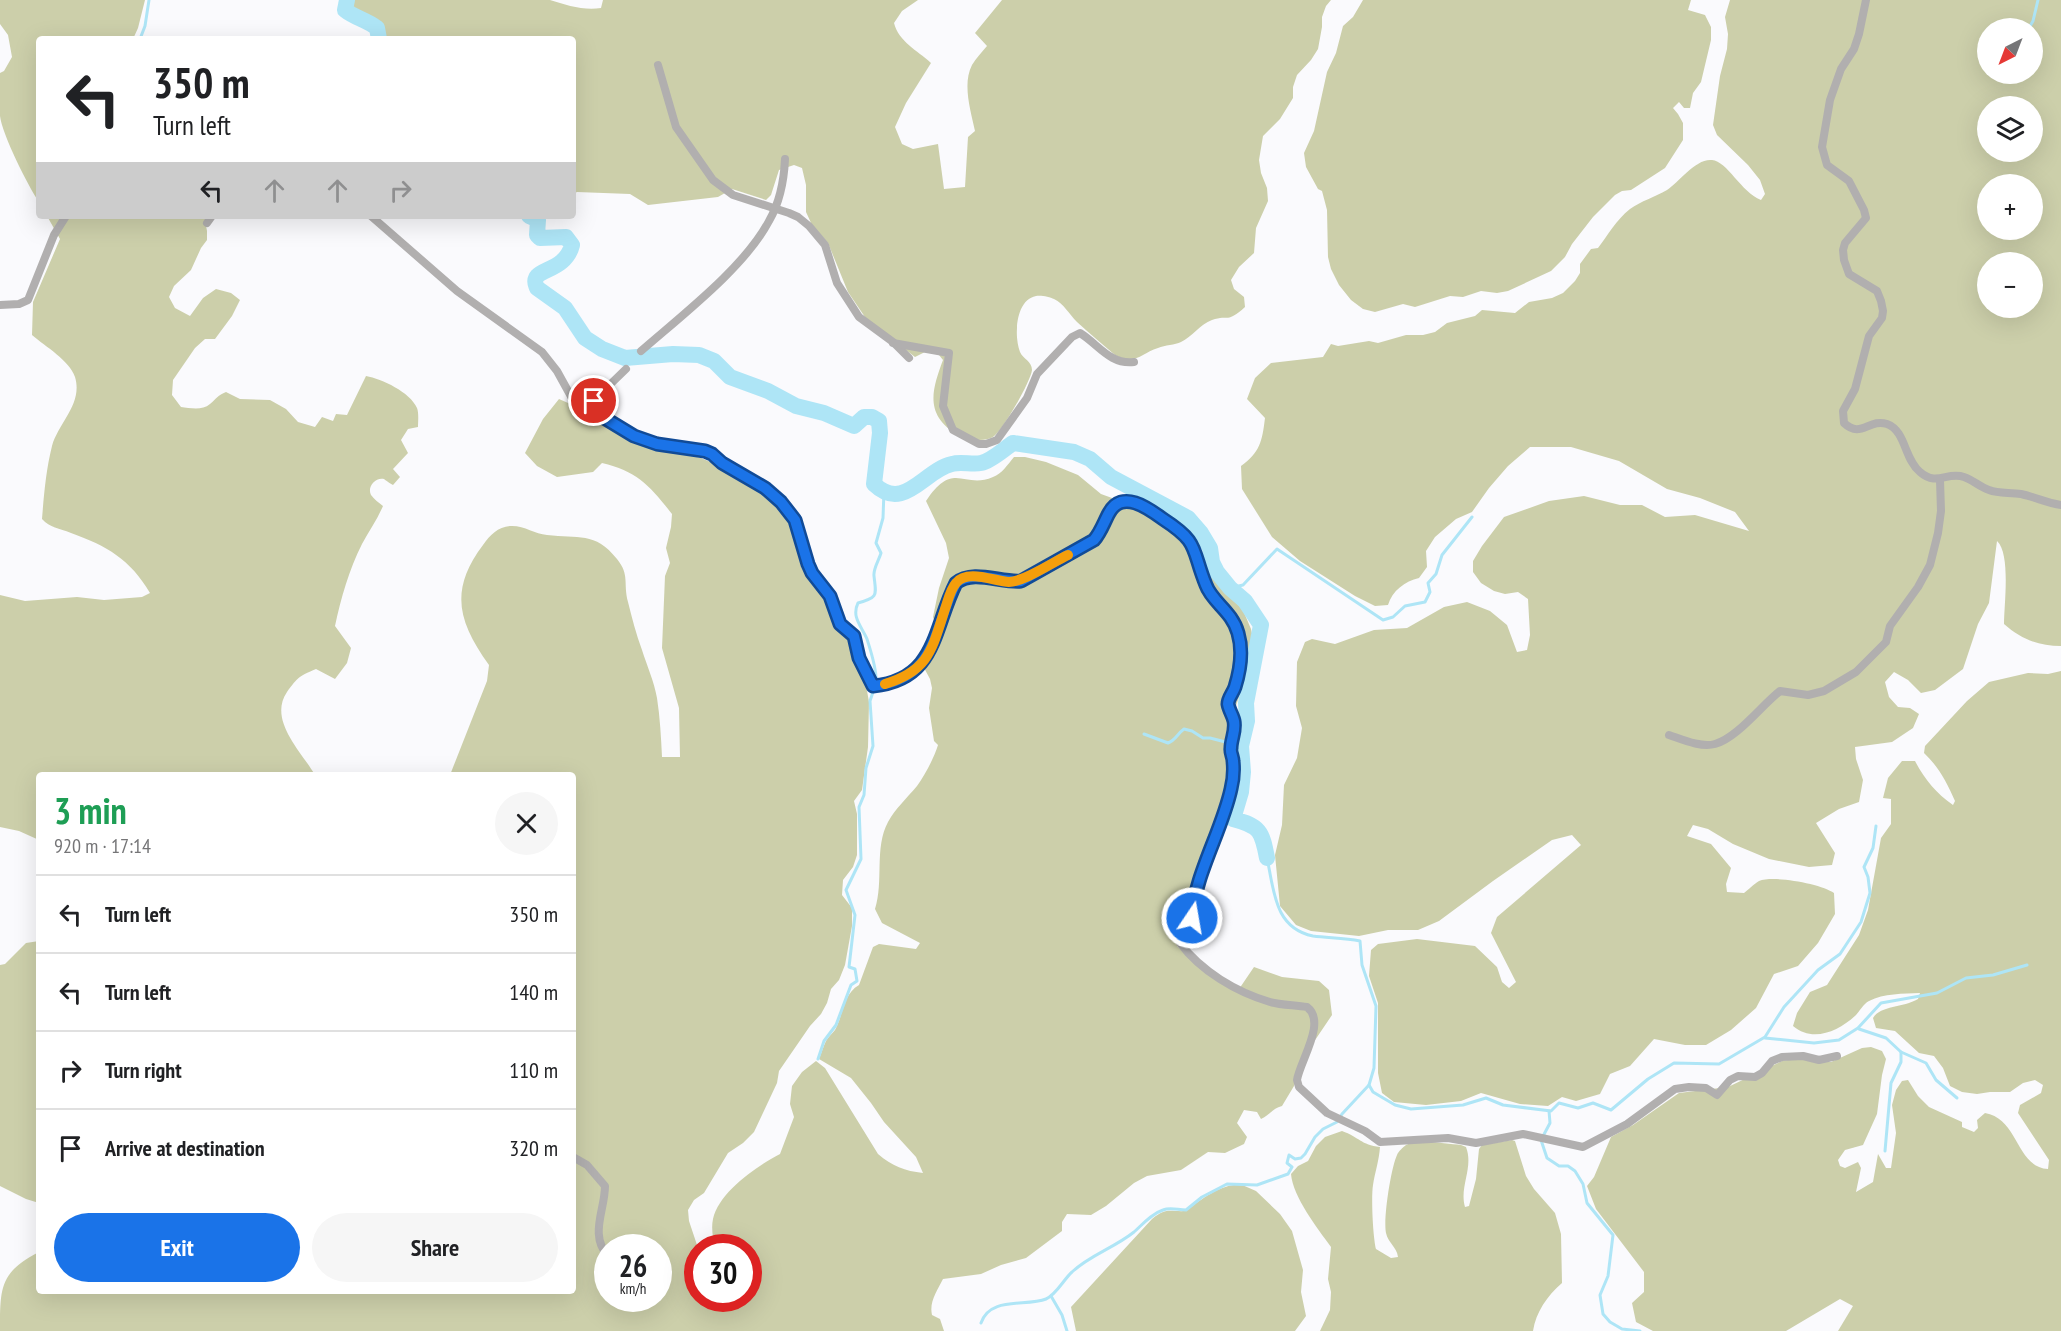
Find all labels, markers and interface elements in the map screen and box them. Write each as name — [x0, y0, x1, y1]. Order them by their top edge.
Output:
north arrow — [1977, 18, 2043, 84]
map controls — [1977, 18, 2043, 318]
text: 350 m — [153, 55, 250, 110]
icon: left — [54, 60, 132, 138]
button: layers — [1977, 96, 2043, 162]
text: Turn left — [153, 108, 231, 142]
icon: left — [195, 174, 228, 207]
icon: ahead — [258, 174, 291, 207]
icon: ahead — [321, 174, 354, 207]
icon: right — [384, 174, 417, 207]
button: + — [1977, 174, 2043, 240]
button: − — [1977, 252, 2043, 318]
pin — [568, 375, 619, 426]
icon: arrive — [577, 384, 610, 417]
text: 3 min — [54, 787, 127, 834]
button: close — [495, 792, 558, 855]
text: 920 m · 17:14 — [54, 833, 151, 859]
position arrow — [1160, 886, 1224, 950]
icon: left — [54, 898, 87, 931]
text: Turn left — [105, 900, 171, 928]
text: 350 m — [509, 900, 558, 928]
icon: left — [54, 976, 87, 1009]
text: Turn left — [105, 978, 171, 1006]
text: 140 m — [509, 978, 558, 1006]
icon: right — [54, 1054, 87, 1087]
text: Turn right — [105, 1056, 182, 1084]
text: 110 m — [509, 1056, 558, 1084]
icon: arrive — [54, 1132, 87, 1165]
text: Arrive at destination — [105, 1134, 265, 1162]
text: 320 m — [509, 1134, 558, 1162]
button: Exit — [54, 1213, 300, 1282]
button: Share — [312, 1213, 558, 1282]
speed limit sign: 30 — [684, 1234, 762, 1312]
text: 26 — [619, 1246, 647, 1285]
text: km/h — [620, 1279, 646, 1298]

